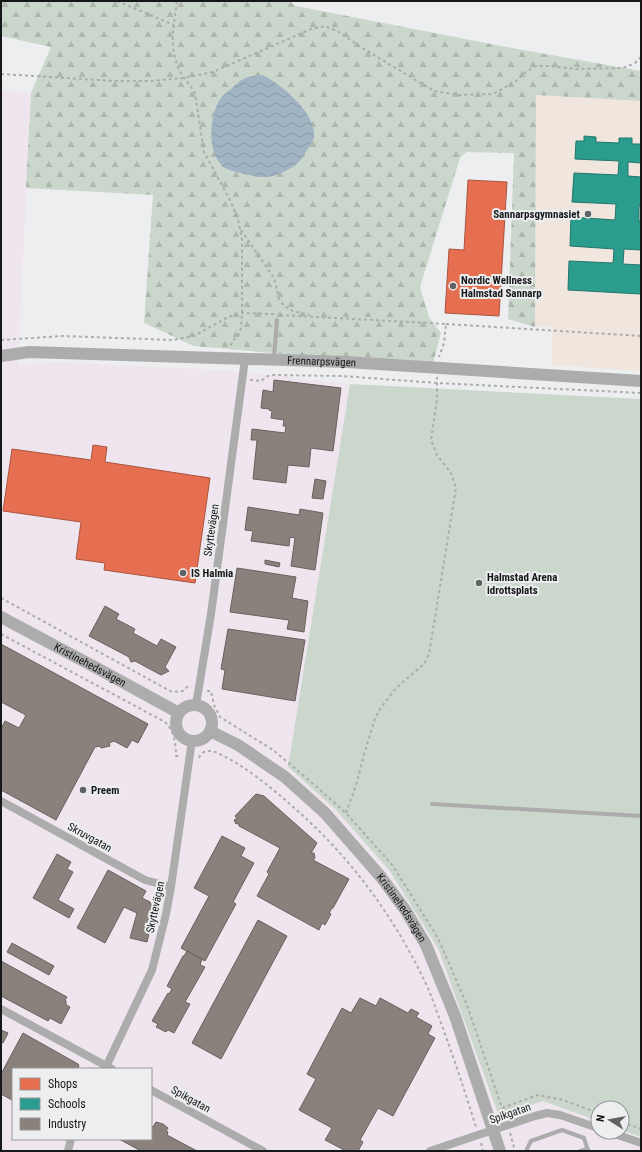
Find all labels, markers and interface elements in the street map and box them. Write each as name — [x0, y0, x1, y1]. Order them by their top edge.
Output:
place label: Sannarpsgymnasiet — [493, 208, 581, 221]
marker: Sannarpsgymnasiet — [583, 209, 593, 219]
place label: Nordic Wellness Halmstad Sannarp — [461, 274, 542, 300]
marker: Nordic Wellness Halmstad Sannarp — [448, 281, 458, 291]
street label: Frennarpsvägen — [287, 354, 357, 370]
street label: Skyttevägen — [201, 503, 222, 557]
place label: IS Halmia — [191, 567, 233, 580]
marker: IS Halmia — [178, 568, 188, 578]
place label: Halmstad Arena idrottsplats — [487, 571, 557, 597]
marker: Halmstad Arena idrottsplats — [474, 578, 484, 588]
street label: Kristinehedsvägen — [52, 640, 128, 690]
place label: Preem — [91, 784, 119, 797]
marker: Preem — [78, 785, 88, 795]
street label: Skruvgatan — [65, 820, 114, 855]
street label: Kristinehedsvägen — [374, 871, 429, 945]
street label: Skyttevägen — [144, 880, 167, 934]
legend — [12, 1068, 152, 1140]
text: Shops — [48, 1077, 77, 1091]
street label: Spikgatan — [169, 1083, 213, 1116]
text: Schools — [48, 1097, 86, 1111]
street label: Spikgatan — [488, 1100, 533, 1127]
north arrow — [590, 1100, 630, 1140]
text: N — [594, 1113, 608, 1123]
text: Industry — [48, 1117, 86, 1131]

